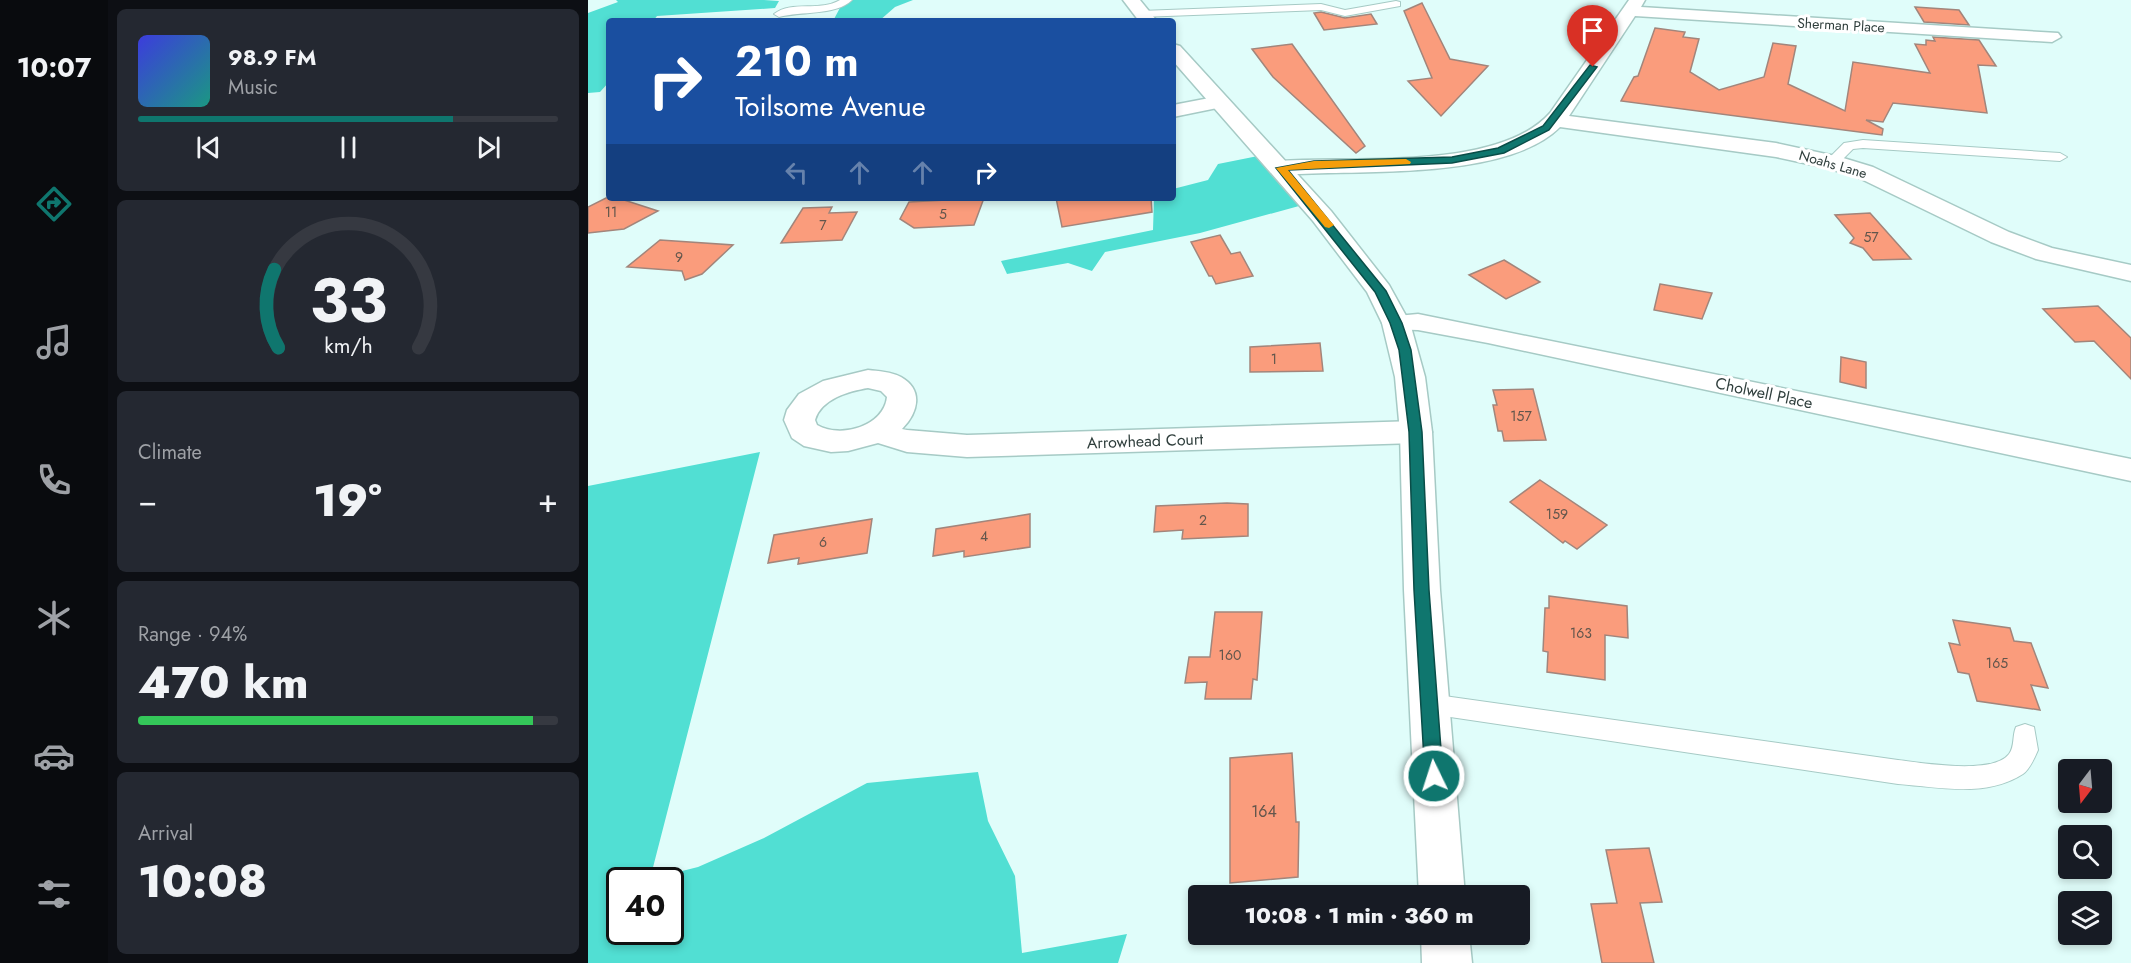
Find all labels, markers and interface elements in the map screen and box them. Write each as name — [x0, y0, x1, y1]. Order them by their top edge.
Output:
pin — [1567, 5, 1618, 67]
street label: Sherman Place — [1797, 13, 1885, 37]
icon: arrive — [1576, 14, 1609, 47]
text: 210 m — [735, 31, 859, 92]
text: 98.9 FM — [228, 41, 316, 73]
icon: right — [636, 42, 714, 120]
text: 10:07 — [17, 48, 91, 87]
text: Music — [228, 73, 278, 102]
text: Toilsome Avenue — [735, 87, 926, 126]
icon: previous — [192, 131, 225, 164]
icon: pause — [332, 131, 365, 164]
icon: next — [472, 131, 505, 164]
street label: Noahs Lane — [1797, 145, 1869, 183]
icon: left — [780, 156, 813, 189]
icon: ahead — [843, 156, 876, 189]
icon: ahead — [906, 156, 939, 189]
icon: right — [969, 156, 1002, 189]
icon: directions — [33, 183, 75, 225]
house number: 11 — [605, 202, 617, 222]
house number: 5 — [939, 204, 947, 224]
house number: 7 — [819, 215, 827, 235]
house number: 57 — [1863, 227, 1879, 247]
house number: 9 — [675, 247, 683, 267]
text: 33 — [309, 255, 387, 345]
icon: music — [33, 321, 75, 363]
text: km/h — [324, 330, 372, 361]
house number: 1 — [1271, 349, 1277, 369]
street label: Cholwell Place — [1713, 371, 1815, 415]
house number: 157 — [1510, 406, 1532, 426]
street label: Arrowhead Court — [1086, 427, 1204, 455]
text: Climate — [138, 438, 202, 467]
icon: phone — [33, 459, 75, 501]
text: 19° — [313, 468, 382, 533]
text: − — [138, 477, 157, 524]
text: + — [538, 477, 558, 524]
house number: 159 — [1546, 504, 1568, 524]
house number: 2 — [1199, 510, 1207, 530]
house number: 4 — [980, 526, 988, 546]
house number: 6 — [819, 532, 827, 552]
icon: climate — [33, 597, 75, 639]
text: Range · 94% — [138, 620, 247, 649]
house number: 163 — [1570, 623, 1592, 643]
house number: 160 — [1219, 645, 1241, 665]
text: 470 km — [138, 650, 309, 715]
house number: 165 — [1986, 653, 2008, 673]
icon: car — [33, 735, 75, 777]
position arrow — [1402, 744, 1466, 808]
north arrow — [2058, 759, 2112, 813]
map controls — [2058, 759, 2112, 945]
house number: 164 — [1251, 800, 1277, 823]
text: Arrival — [138, 819, 193, 848]
button: search — [2058, 825, 2112, 879]
text: 10:08 — [138, 849, 267, 914]
speed limit sign: 40 — [606, 867, 684, 945]
icon: filters — [33, 873, 75, 915]
button: layers — [2058, 891, 2112, 945]
text: 10:08 · 1 min · 360 m — [1244, 899, 1474, 931]

